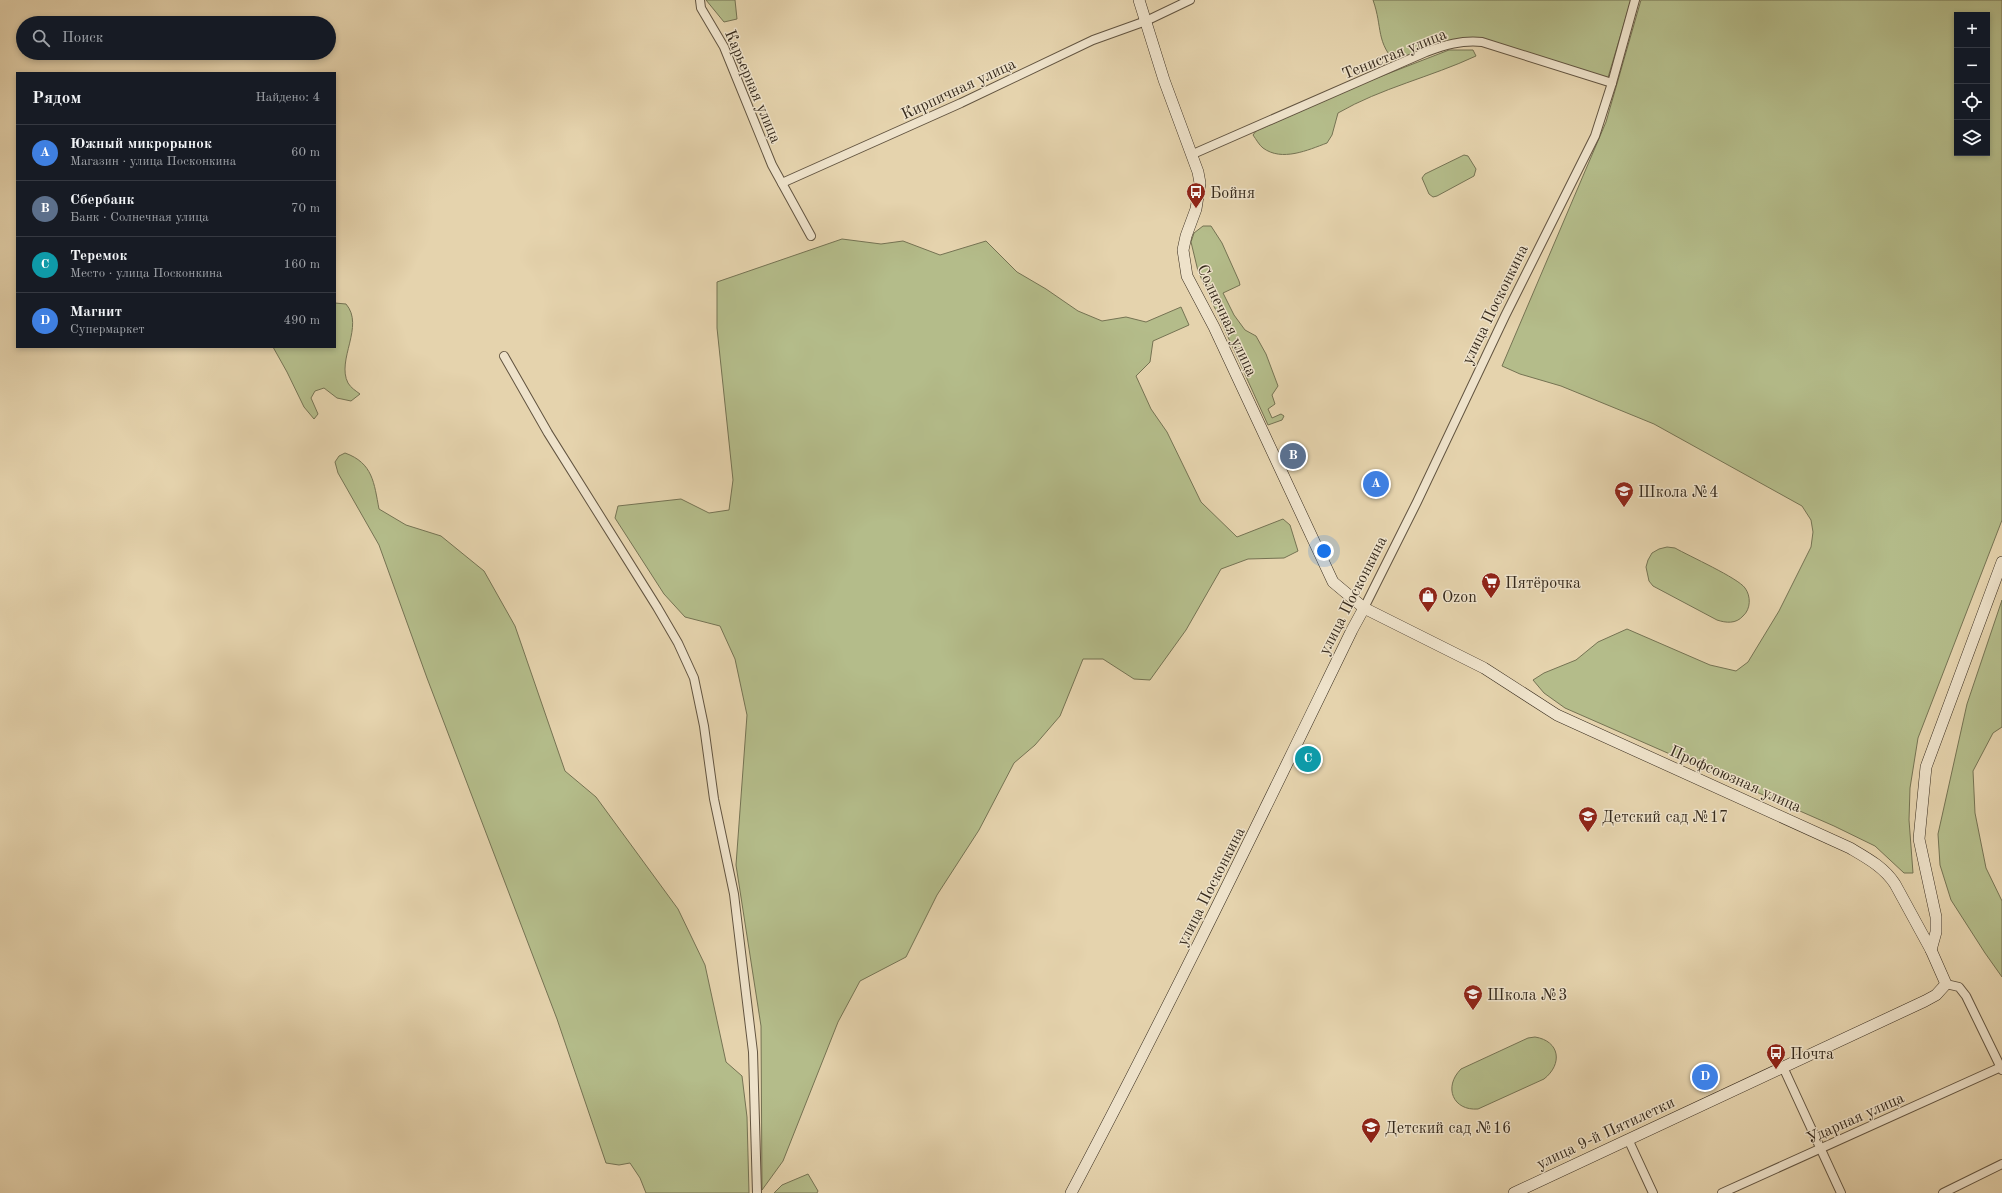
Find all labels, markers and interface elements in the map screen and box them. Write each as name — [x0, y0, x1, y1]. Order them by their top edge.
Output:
map controls — [1954, 12, 1990, 156]
button: + — [1954, 12, 1990, 48]
search box — [16, 16, 336, 60]
icon: search — [30, 27, 52, 49]
street label: Тенистая улица — [1340, 27, 1449, 83]
street label: Карьерная улица — [721, 28, 783, 146]
text: Поиск — [62, 31, 103, 46]
button: − — [1954, 48, 1990, 84]
street label: Кирпичная улица — [899, 56, 1019, 123]
button: locate — [1954, 84, 1990, 120]
text: Рядом — [32, 90, 81, 107]
text: Найдено: 4 — [256, 91, 320, 104]
button: layers — [1954, 120, 1990, 156]
text: Южный микрорынок — [70, 137, 212, 152]
text: A — [40, 146, 50, 159]
text: 60 m — [291, 146, 320, 159]
text: Магазин · улица Посконкина — [70, 155, 236, 168]
bus stop icon: Бойня — [1185, 181, 1207, 209]
place label: Бойня — [1210, 186, 1255, 202]
text: Сбербанк — [70, 193, 134, 208]
text: B — [40, 202, 50, 215]
text: 70 m — [291, 202, 320, 215]
text: Банк · Солнечная улица — [70, 211, 209, 224]
street label: улица Посконкина — [1460, 242, 1532, 367]
text: Теремок — [70, 249, 127, 264]
text: C — [41, 258, 49, 271]
text: 160 m — [283, 258, 320, 271]
street label: Солнечная улица — [1193, 263, 1259, 379]
text: Место · улица Посконкина — [70, 267, 222, 280]
text: Магнит — [70, 305, 122, 320]
text: D — [40, 314, 50, 327]
text: 490 m — [283, 314, 320, 327]
text: Супермаркет — [70, 323, 145, 336]
pin: B — [1280, 441, 1306, 471]
pin: A — [1363, 469, 1389, 499]
school or university icon: Школа №4 — [1613, 480, 1635, 508]
place label: Школа №4 — [1638, 485, 1718, 501]
street label: улица Посконкина — [1317, 534, 1391, 658]
your location — [1314, 541, 1334, 561]
supermarket icon: Пятёрочка — [1480, 571, 1502, 599]
place label: Пятёрочка — [1505, 576, 1581, 592]
shop icon: Ozon — [1417, 585, 1439, 613]
place label: Ozon — [1442, 590, 1477, 606]
pin: C — [1295, 744, 1321, 774]
street label: Профсоюзная улица — [1667, 744, 1804, 816]
school or university icon: Детский сад №17 — [1577, 805, 1599, 833]
place label: Детский сад №17 — [1602, 810, 1728, 826]
street label: улица Посконкина — [1175, 825, 1249, 949]
school or university icon: Школа №3 — [1462, 983, 1484, 1011]
place label: Школа №3 — [1487, 988, 1567, 1004]
bus stop icon: Почта — [1765, 1042, 1787, 1070]
place label: Почта — [1790, 1047, 1834, 1063]
pin: D — [1692, 1062, 1718, 1092]
street label: Ударная улица — [1805, 1090, 1907, 1147]
street label: улица 9-й Пятилетки — [1534, 1095, 1677, 1173]
school or university icon: Детский сад №16 — [1360, 1116, 1382, 1144]
place label: Детский сад №16 — [1385, 1121, 1511, 1137]

